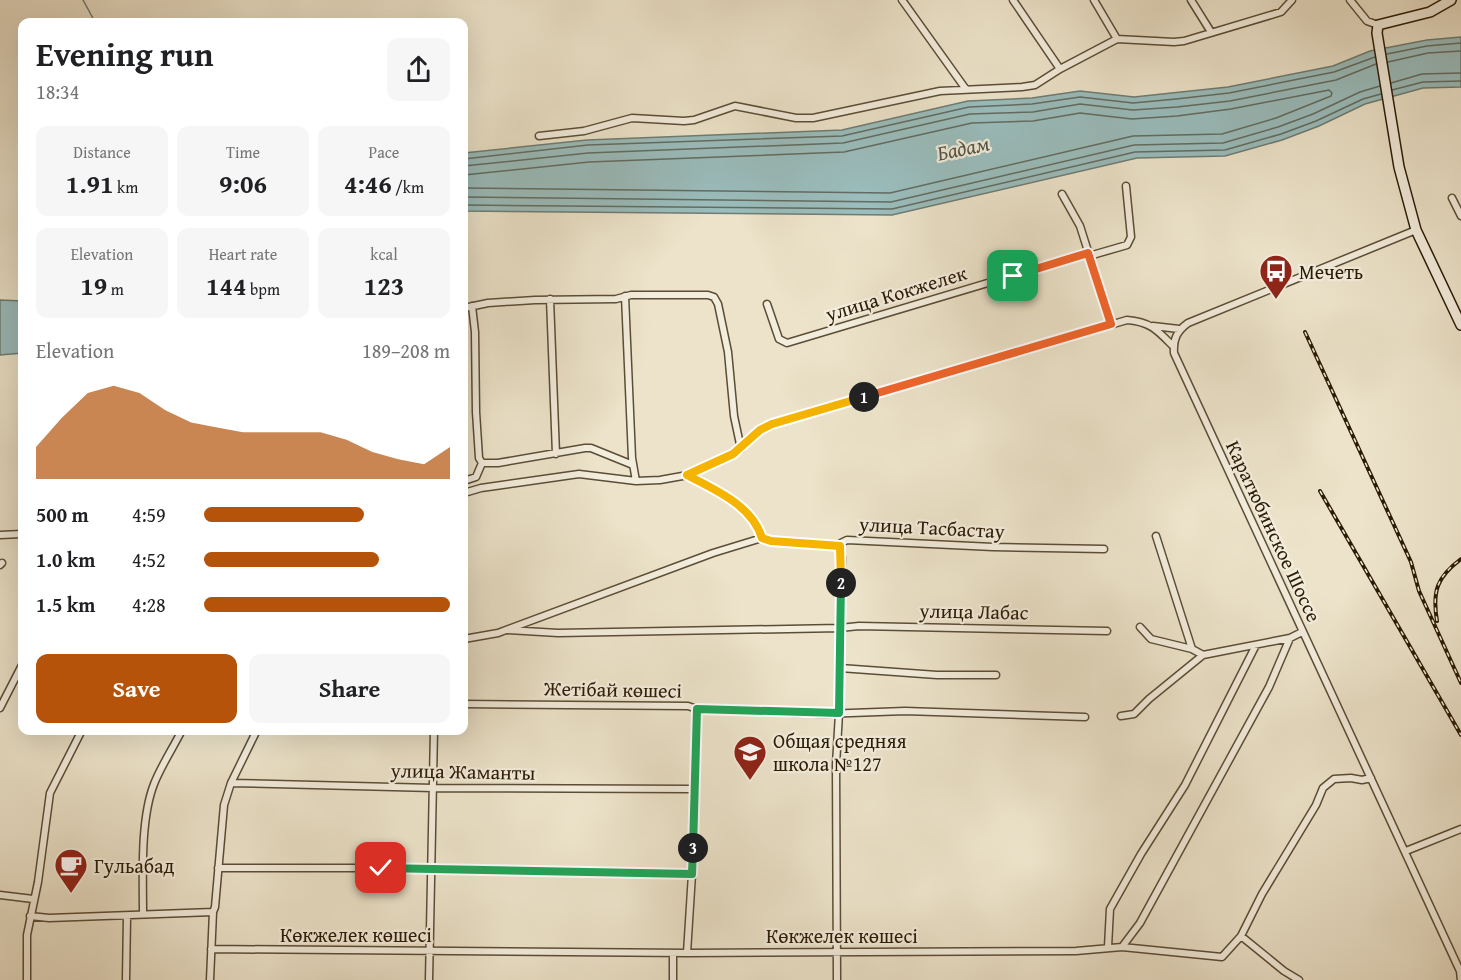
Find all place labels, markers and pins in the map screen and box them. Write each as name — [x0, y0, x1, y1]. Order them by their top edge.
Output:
pin — [987, 250, 1038, 301]
bus stop icon: Мечеть — [1258, 253, 1294, 300]
place label: Мечеть — [1299, 257, 1363, 286]
pin: 1 — [849, 382, 879, 412]
pin: 2 — [826, 568, 856, 598]
place label: Общая средняя школа №127 — [773, 726, 907, 778]
school or university icon: Общая средняя школа №127 — [732, 734, 768, 781]
pin: 3 — [678, 833, 708, 863]
pin — [355, 842, 406, 893]
cafe icon: Гульабад — [53, 847, 89, 894]
place label: Гульабад — [94, 851, 175, 880]

